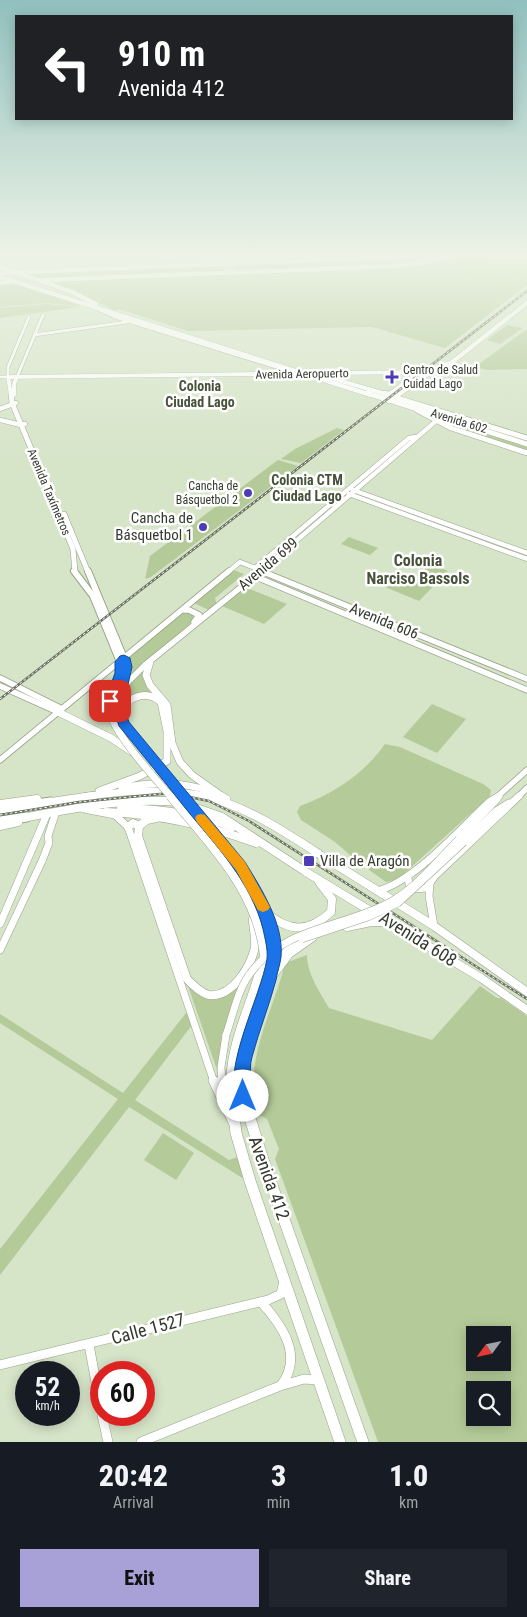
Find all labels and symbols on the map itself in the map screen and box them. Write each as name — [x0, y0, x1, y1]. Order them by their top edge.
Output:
place label: Centro de Salud Cuidad Lago — [403, 363, 478, 391]
street label: Avenida Aeropuerto — [255, 366, 349, 382]
marker: Centro de Salud Cuidad Lago — [385, 370, 399, 384]
district label: Colonia Ciudad Lago — [165, 378, 235, 410]
street label: Avenida 602 — [429, 406, 489, 436]
street label: Avenida Taxímetros — [24, 447, 74, 537]
district label: Colonia CTM Ciudad Lago — [271, 472, 343, 504]
place label: Cancha de Básquetbol 2 — [176, 479, 238, 507]
marker: Cancha de Básquetbol 2 — [242, 487, 254, 499]
place label: Cancha de Básquetbol 1 — [115, 509, 193, 544]
marker: Cancha de Básquetbol 1 — [197, 521, 209, 533]
street label: Avenida 699 — [234, 534, 302, 594]
district label: Colonia Narciso Bassols — [366, 551, 470, 588]
street label: Avenida 606 — [347, 599, 421, 643]
pin — [89, 680, 131, 722]
place label: Villa de Aragón — [320, 852, 410, 870]
marker: Villa de Aragón — [302, 854, 316, 868]
street label: Avenida 608 — [376, 907, 461, 971]
position arrow — [216, 1069, 268, 1121]
street label: Avenida 412 — [245, 1133, 294, 1222]
street label: Calle 1527 — [109, 1309, 187, 1348]
north arrow — [466, 1326, 511, 1371]
speed limit sign: 60 — [90, 1361, 155, 1426]

